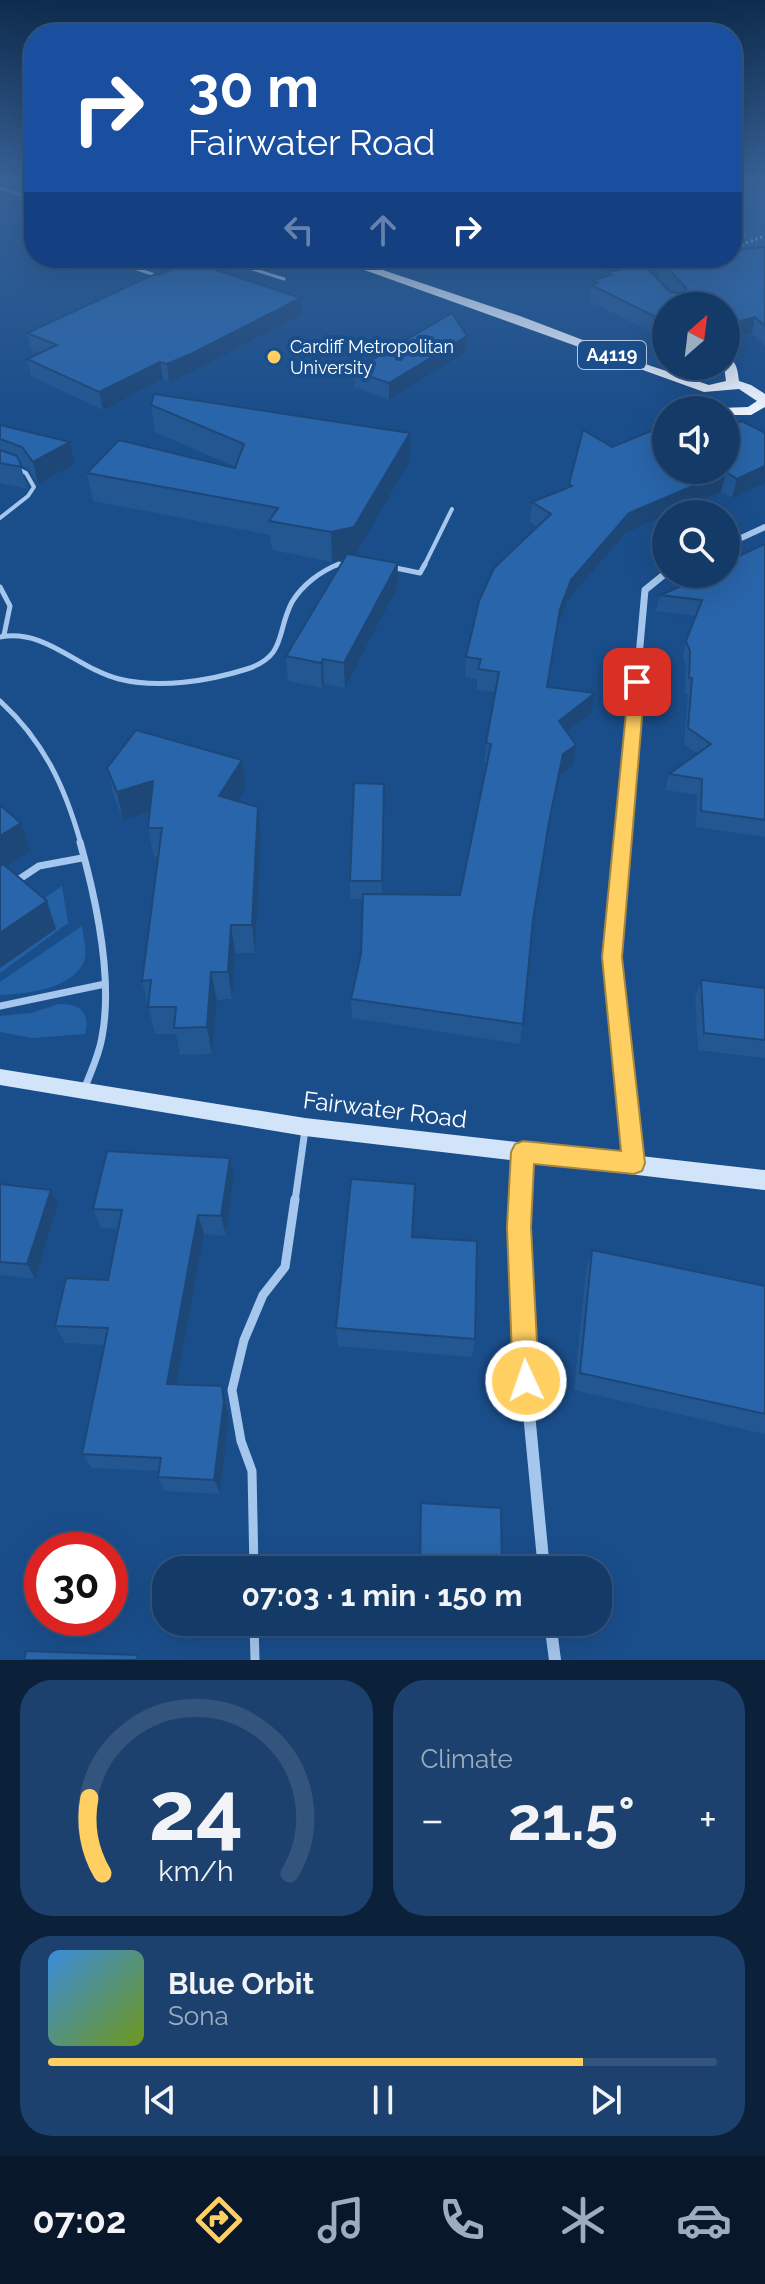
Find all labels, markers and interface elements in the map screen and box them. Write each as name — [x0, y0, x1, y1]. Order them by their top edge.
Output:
text: 30 m — [188, 54, 319, 120]
icon: right — [56, 56, 160, 160]
text: Fairwater Road — [188, 121, 435, 163]
icon: left — [277, 208, 321, 252]
icon: ahead — [361, 208, 405, 252]
icon: right — [445, 208, 489, 252]
north arrow — [652, 292, 740, 380]
map controls — [652, 292, 740, 588]
place label: Cardiff Metropolitan University — [290, 336, 454, 378]
road number: A4119 — [578, 341, 646, 369]
marker: Cardiff Metropolitan University — [265, 348, 283, 366]
button: sound — [652, 396, 740, 484]
button: search — [652, 500, 740, 588]
pin — [603, 648, 671, 716]
icon: arrive — [615, 660, 659, 704]
street label: Fairwater Road — [301, 1085, 469, 1134]
position arrow — [484, 1339, 568, 1423]
speed limit sign: 30 — [24, 1532, 128, 1636]
text: 07:03 · 1 min · 150 m — [242, 1578, 522, 1613]
text: Climate — [421, 1744, 513, 1774]
text: 24 — [149, 1762, 243, 1859]
text: 21.5° — [508, 1784, 635, 1854]
text: − — [421, 1794, 444, 1845]
text: + — [699, 1794, 717, 1845]
text: km/h — [159, 1854, 234, 1888]
text: Blue Orbit — [168, 1966, 314, 2001]
text: Sona — [168, 2001, 229, 2031]
icon: previous — [138, 2078, 182, 2122]
icon: pause — [361, 2078, 405, 2122]
icon: next — [584, 2078, 628, 2122]
icon: directions — [191, 2192, 247, 2248]
icon: music — [313, 2192, 369, 2248]
icon: phone — [434, 2192, 490, 2248]
icon: climate — [555, 2192, 611, 2248]
icon: car — [676, 2192, 732, 2248]
text: 07:02 — [33, 2199, 126, 2241]

